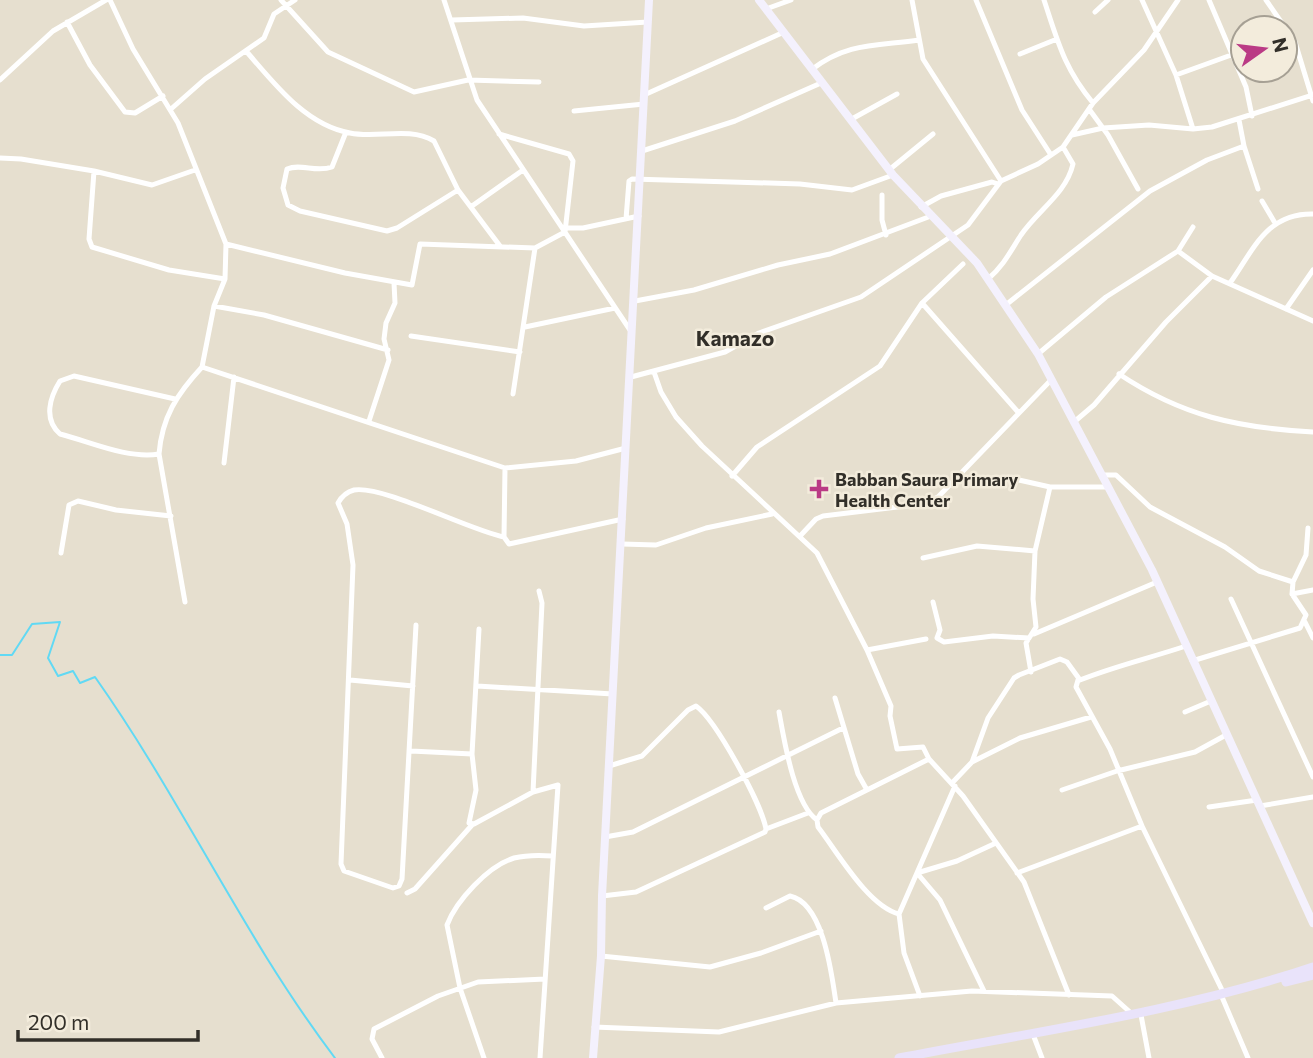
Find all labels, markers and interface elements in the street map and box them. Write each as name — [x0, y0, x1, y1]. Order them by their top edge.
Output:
north arrow — [1229, 14, 1299, 84]
text: N — [1268, 35, 1294, 54]
district label: Kamazo — [696, 325, 774, 350]
place label: Babban Saura Primary Health Center — [835, 468, 1019, 511]
marker: Babban Saura Primary Health Center — [809, 479, 829, 499]
scale bar — [18, 998, 198, 1042]
text: 200 m — [28, 1009, 89, 1034]

